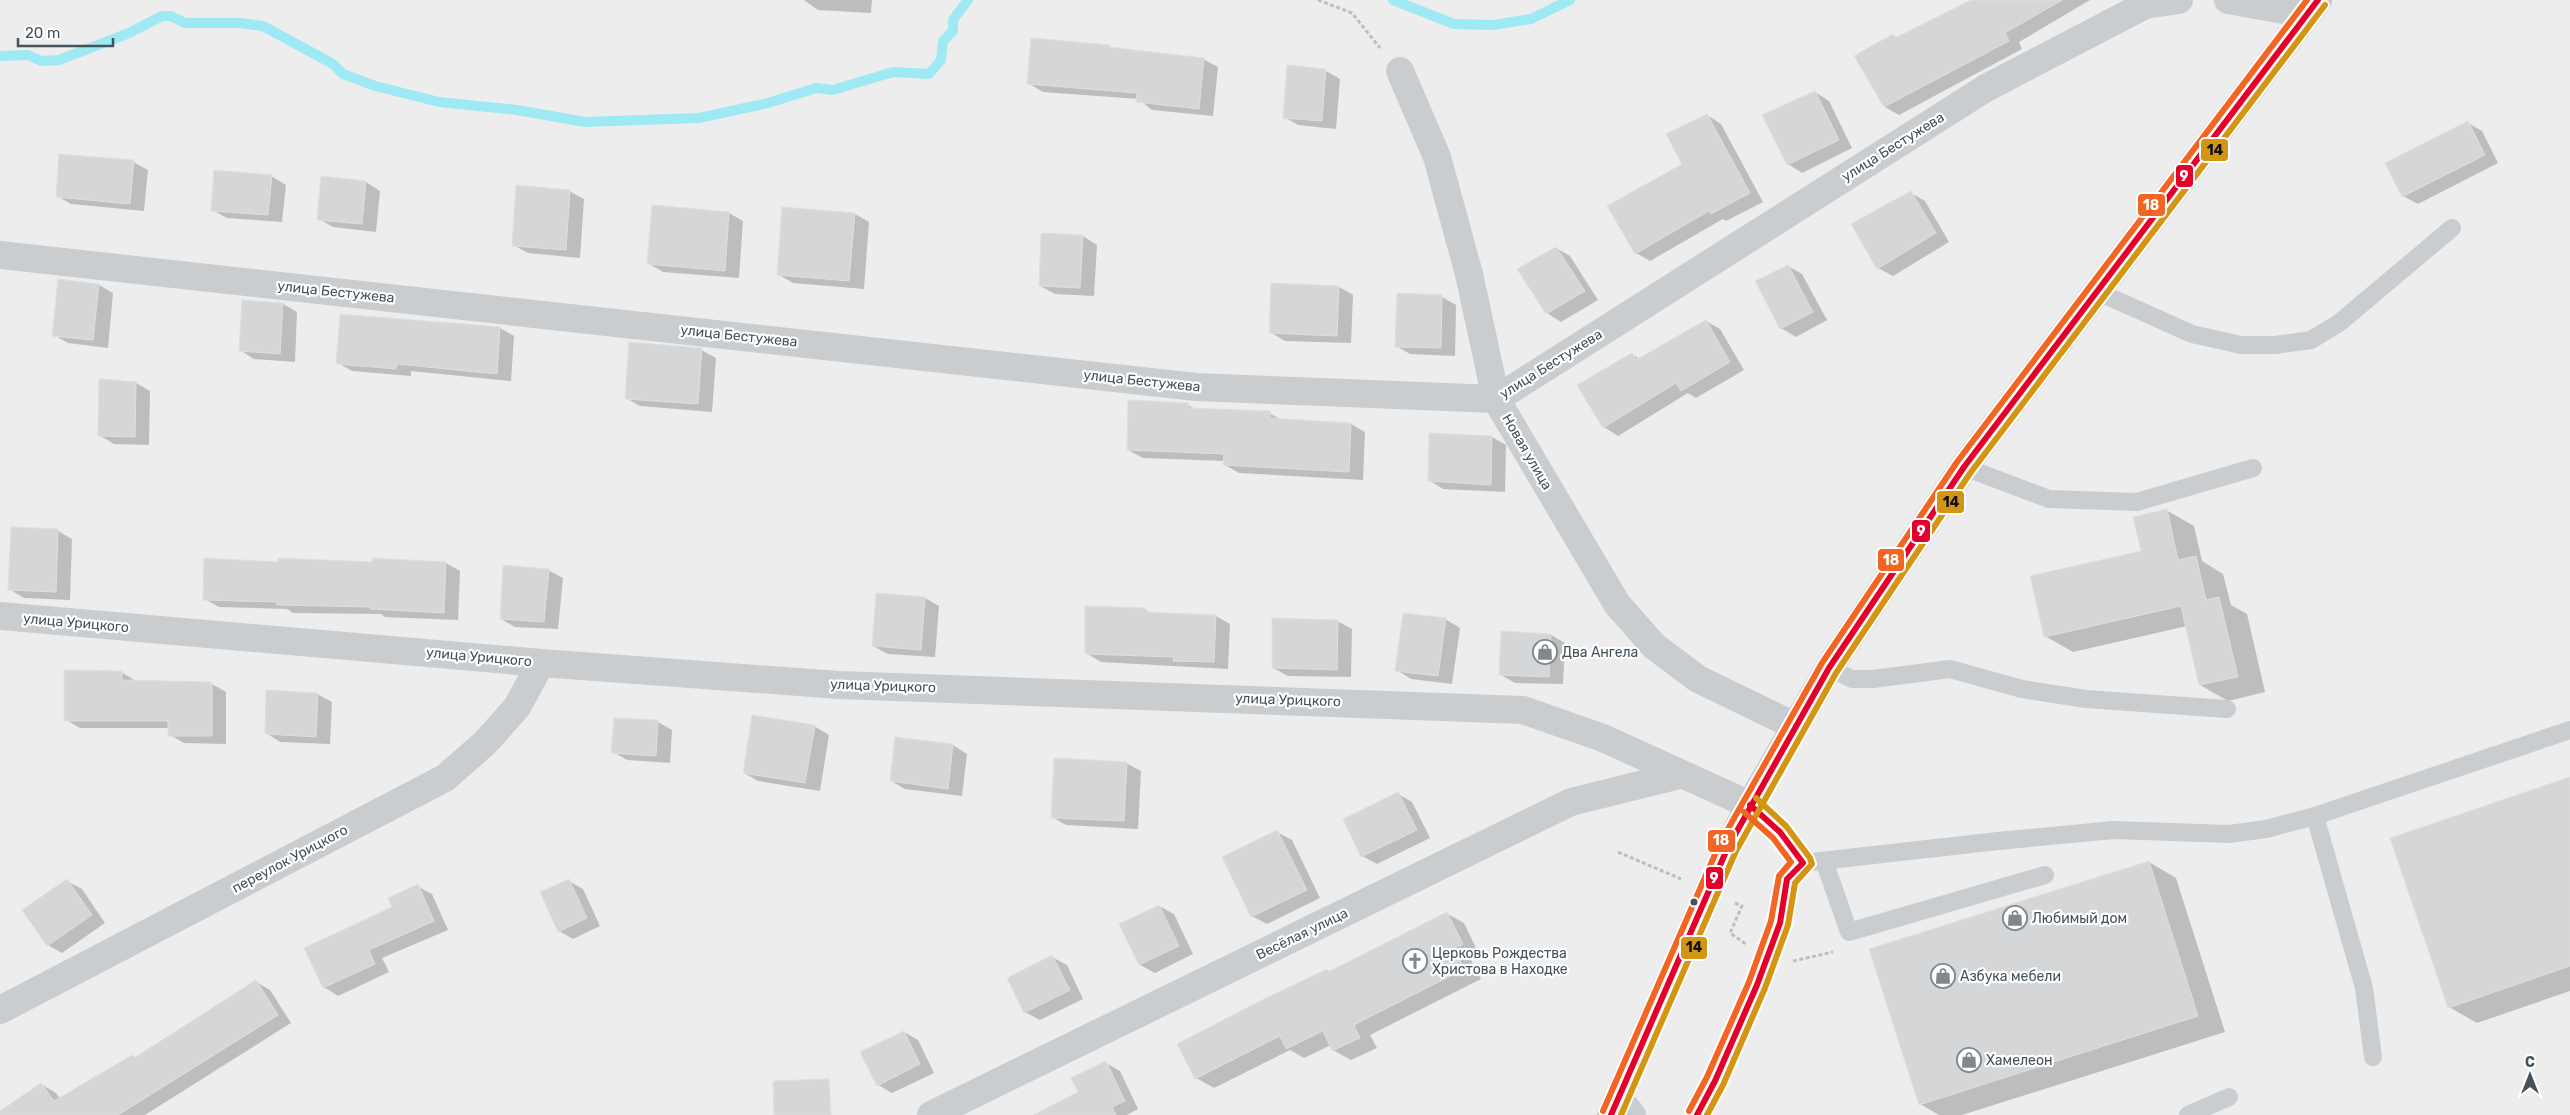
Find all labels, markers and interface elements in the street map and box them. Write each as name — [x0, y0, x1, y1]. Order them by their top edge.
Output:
scale bar — [18, 15, 112, 47]
text: 20 m — [25, 24, 60, 42]
street label: улица Бестужева — [1839, 109, 1947, 185]
line badge: 14 — [2200, 138, 2229, 162]
text: 14 — [2207, 142, 2224, 159]
line badge: 9 — [2175, 164, 2194, 188]
text: 9 — [2180, 168, 2189, 185]
line badge: 18 — [2137, 193, 2166, 217]
text: 18 — [2143, 197, 2159, 214]
street label: улица Бестужева — [277, 277, 395, 307]
street label: улица Бестужева — [680, 321, 798, 351]
street label: улица Бестужева — [1497, 326, 1605, 402]
street label: улица Бестужева — [1083, 366, 1201, 396]
street label: Новая улица — [1498, 411, 1556, 493]
line badge: 14 — [1936, 490, 1965, 514]
text: 14 — [1943, 494, 1960, 511]
line badge: 9 — [1911, 519, 1931, 543]
text: 9 — [1917, 523, 1926, 540]
line badge: 18 — [1877, 548, 1905, 572]
text: 18 — [1883, 552, 1899, 569]
street label: улица Урицкого — [22, 610, 130, 636]
shop icon: Два Ангела — [1532, 639, 1558, 665]
street label: улица Урицкого — [425, 644, 533, 670]
place label: Два Ангела — [1562, 644, 1638, 661]
street label: улица Урицкого — [830, 676, 936, 696]
street label: улица Урицкого — [1235, 690, 1341, 710]
street label: переулок Урицкого — [229, 821, 351, 897]
line badge: 18 — [1707, 829, 1736, 853]
text: 18 — [1713, 832, 1729, 849]
line badge: 9 — [1705, 866, 1724, 890]
text: 9 — [1710, 870, 1719, 887]
unlabelled marker — [1689, 897, 1699, 907]
street label: Весёлая улица — [1253, 904, 1351, 964]
shop icon: Любимый дом — [2002, 905, 2028, 931]
place label: Любимый дом — [2032, 910, 2127, 927]
line badge: 14 — [1680, 936, 1708, 960]
text: 14 — [1686, 939, 1703, 956]
place label: Церковь Рождества Христова в Находке — [1432, 945, 1568, 978]
church icon: Церковь Рождества Христова в Находке — [1402, 948, 1428, 974]
shop icon: Азбука мебели — [1930, 963, 1956, 989]
place label: Азбука мебели — [1960, 968, 2061, 985]
shop icon: Хамелеон — [1956, 1047, 1982, 1073]
north arrow — [2505, 1050, 2555, 1100]
place label: Хамелеон — [1986, 1052, 2052, 1069]
text: С — [2525, 1054, 2535, 1071]

